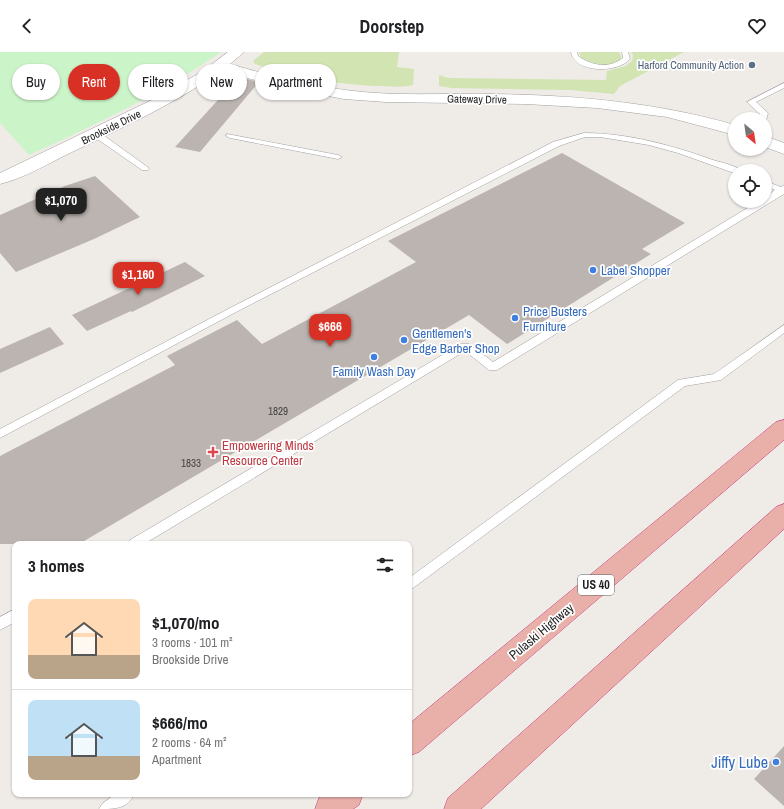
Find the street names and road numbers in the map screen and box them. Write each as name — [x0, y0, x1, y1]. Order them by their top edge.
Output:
street label: Gateway Drive — [447, 91, 507, 107]
street label: Brookside Drive — [79, 107, 143, 147]
road number: US 40 — [578, 575, 614, 595]
street label: Pulaski Highway — [505, 599, 578, 663]

